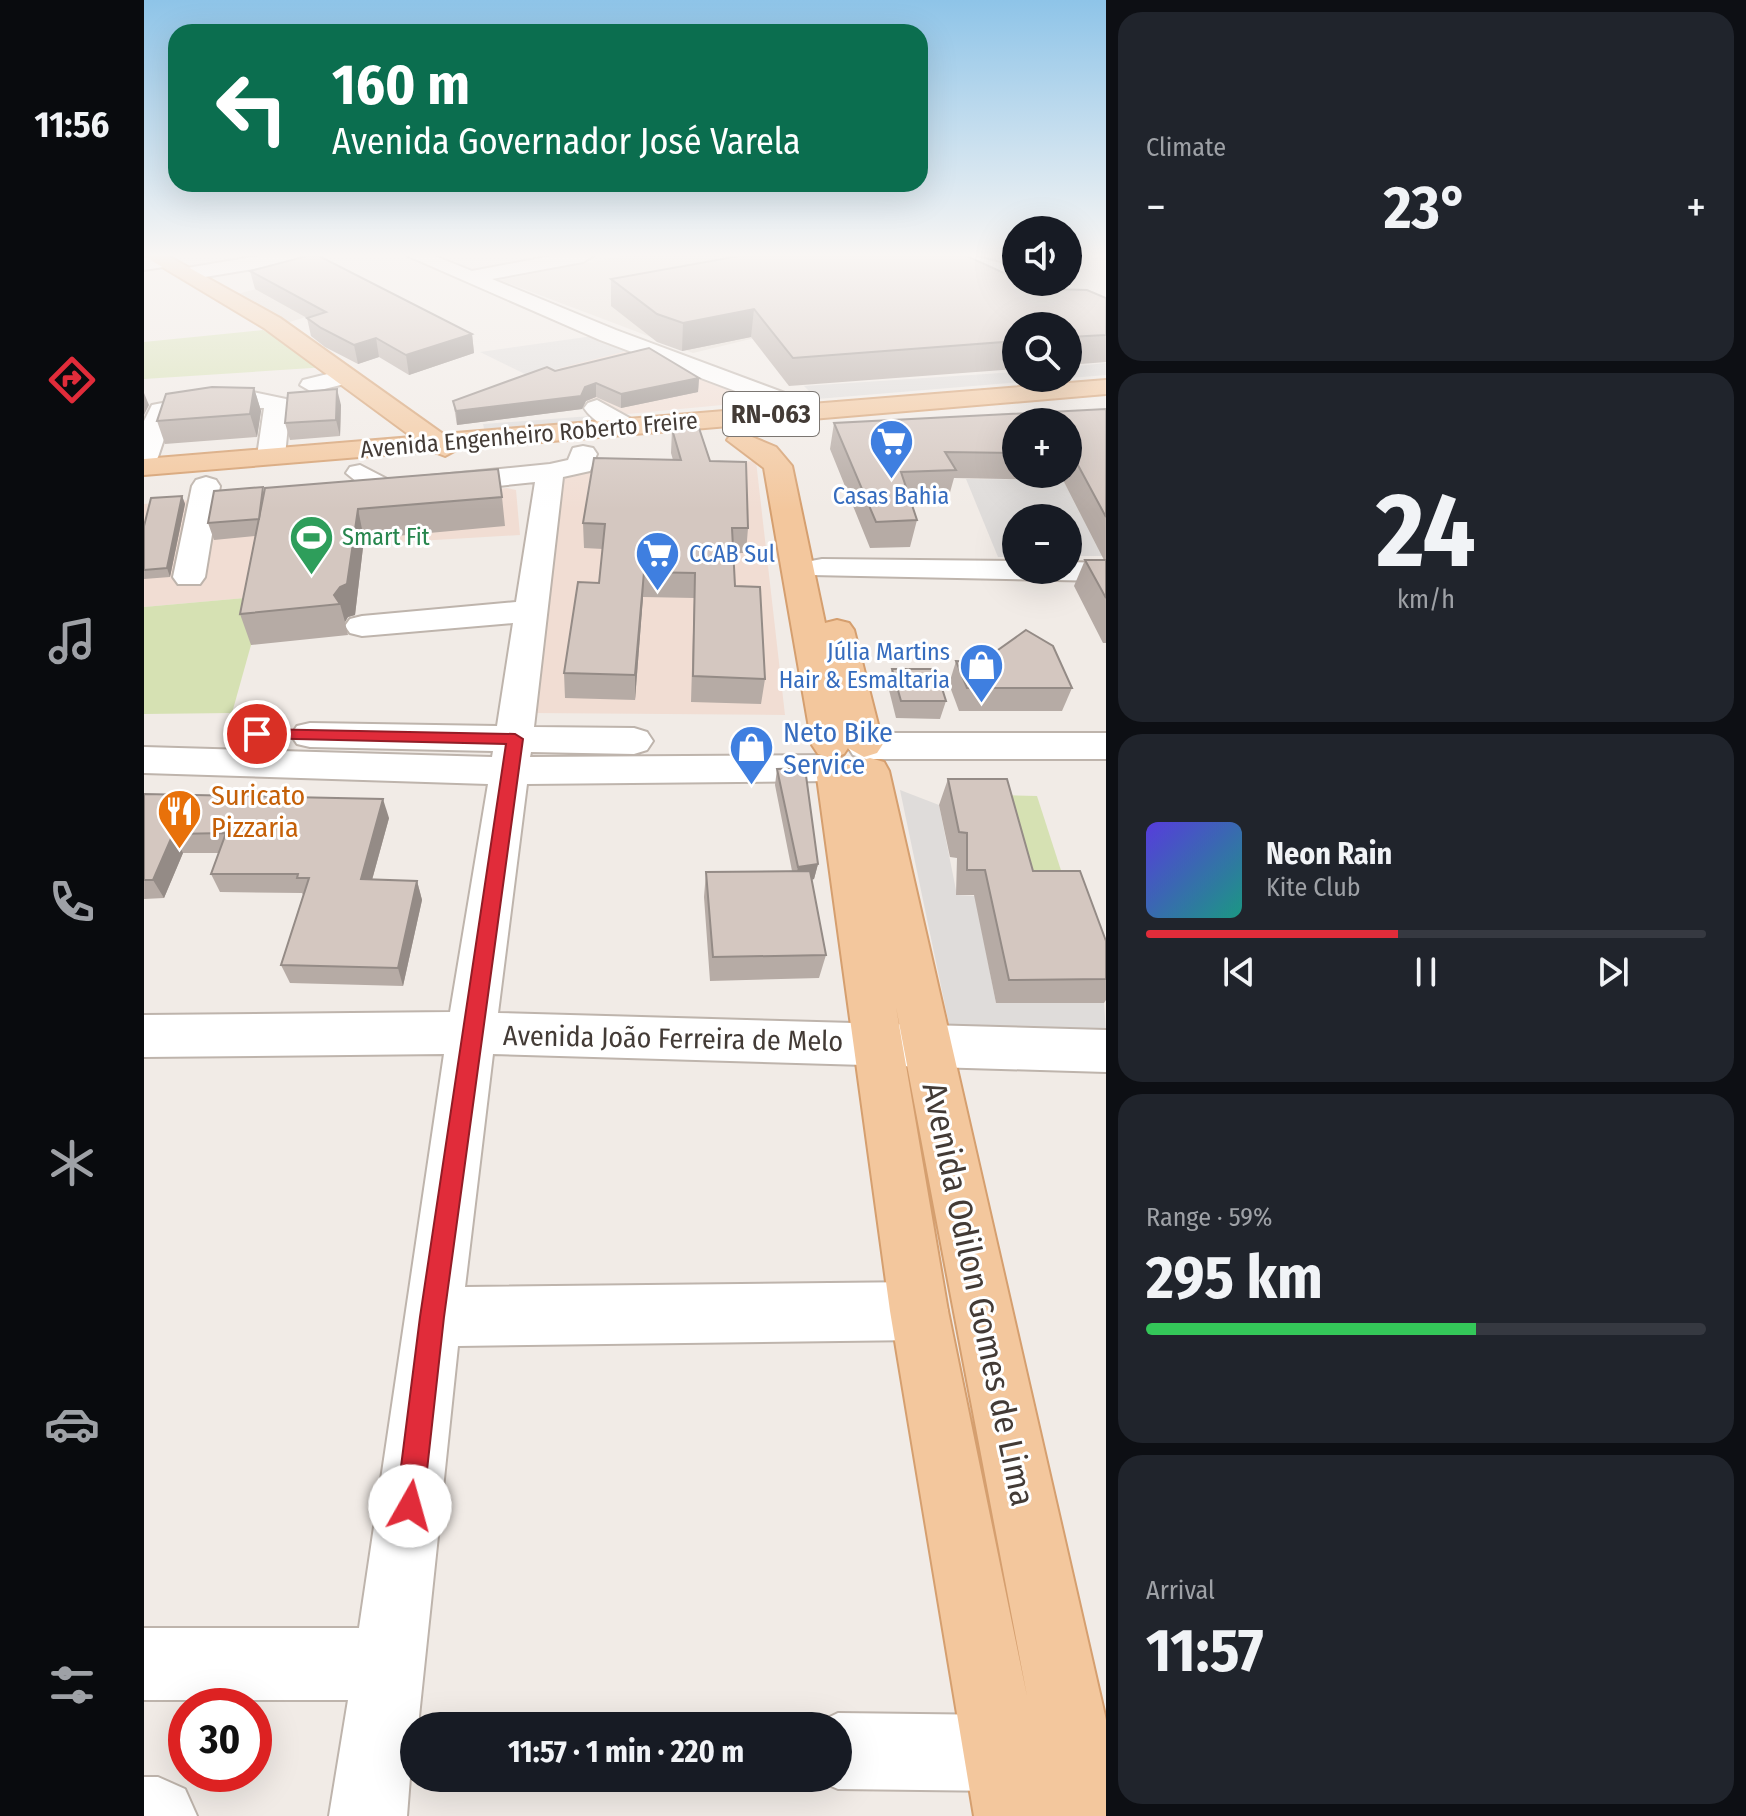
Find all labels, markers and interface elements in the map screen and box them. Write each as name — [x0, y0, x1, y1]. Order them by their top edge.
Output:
text: 160 m — [332, 52, 470, 119]
icon: left — [200, 56, 304, 160]
text: 11:56 — [35, 103, 109, 147]
text: Avenida Governador José Varela — [332, 120, 801, 164]
text: Climate — [1146, 132, 1226, 163]
text: 23° — [1384, 172, 1468, 244]
text: − — [1146, 181, 1166, 234]
text: + — [1686, 181, 1706, 234]
map controls — [1002, 216, 1082, 584]
button: sound — [1002, 216, 1082, 296]
button: search — [1002, 312, 1082, 392]
icon: directions — [44, 352, 100, 408]
road number: RN-063 — [723, 392, 819, 436]
street label: Avenida Engenheiro Roberto Freire — [359, 406, 699, 464]
button: + — [1002, 408, 1082, 488]
supermarket icon: Casas Bahia — [867, 418, 915, 481]
text: 24 — [1376, 469, 1476, 594]
place label: Casas Bahia — [833, 482, 949, 510]
button: − — [1002, 504, 1082, 584]
sports icon: Smart Fit — [287, 513, 335, 576]
place label: Smart Fit — [342, 523, 430, 551]
supermarket icon: CCAB Sul — [634, 530, 682, 593]
place label: CCAB Sul — [689, 540, 775, 568]
text: km/h — [1397, 584, 1455, 615]
icon: music — [44, 613, 100, 669]
place label: Júlia Martins Hair & Esmaltaria — [779, 638, 950, 694]
shop icon: Júlia Martins Hair & Esmaltaria — [957, 642, 1005, 705]
pin — [223, 700, 291, 768]
icon: arrive — [235, 712, 279, 756]
place label: Neto Bike Service — [783, 716, 893, 781]
shop icon: Neto Bike Service — [728, 724, 776, 787]
place label: Suricato Pizzaria — [211, 779, 305, 844]
restaurant icon: Suricato Pizzaria — [156, 787, 204, 850]
text: Neon Rain — [1266, 836, 1392, 872]
text: Kite Club — [1266, 872, 1361, 903]
icon: phone — [44, 874, 100, 930]
icon: previous — [1217, 950, 1261, 994]
icon: pause — [1404, 950, 1448, 994]
icon: next — [1591, 950, 1635, 994]
street label: Avenida João Ferreira de Melo — [503, 1019, 843, 1058]
street label: Avenida Odilon Gomes de Lima — [914, 1079, 1043, 1510]
icon: climate — [44, 1135, 100, 1191]
text: Range · 59% — [1146, 1202, 1272, 1233]
text: 295 km — [1146, 1242, 1323, 1314]
icon: car — [44, 1396, 100, 1452]
position arrow — [368, 1464, 452, 1548]
text: Arrival — [1146, 1575, 1215, 1606]
text: 11:57 — [1146, 1615, 1264, 1687]
icon: filters — [44, 1657, 100, 1713]
speed limit sign: 30 — [168, 1688, 272, 1792]
text: 11:57 · 1 min · 220 m — [508, 1734, 744, 1770]

